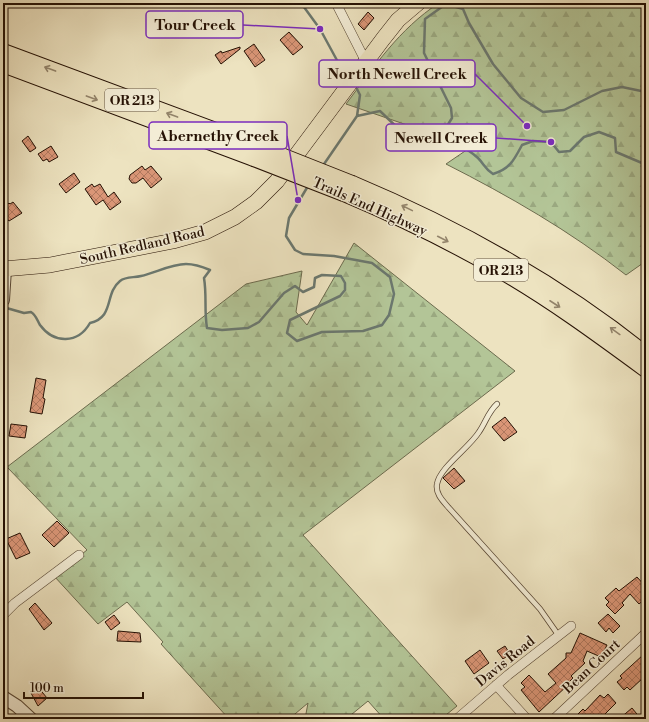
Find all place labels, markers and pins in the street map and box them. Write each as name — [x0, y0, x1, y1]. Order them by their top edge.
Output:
callout: Tour Creek — [146, 11, 243, 38]
callout: North Newell Creek — [319, 60, 475, 87]
callout: Abernethy Creek — [149, 122, 287, 149]
callout: Newell Creek — [386, 124, 496, 151]

